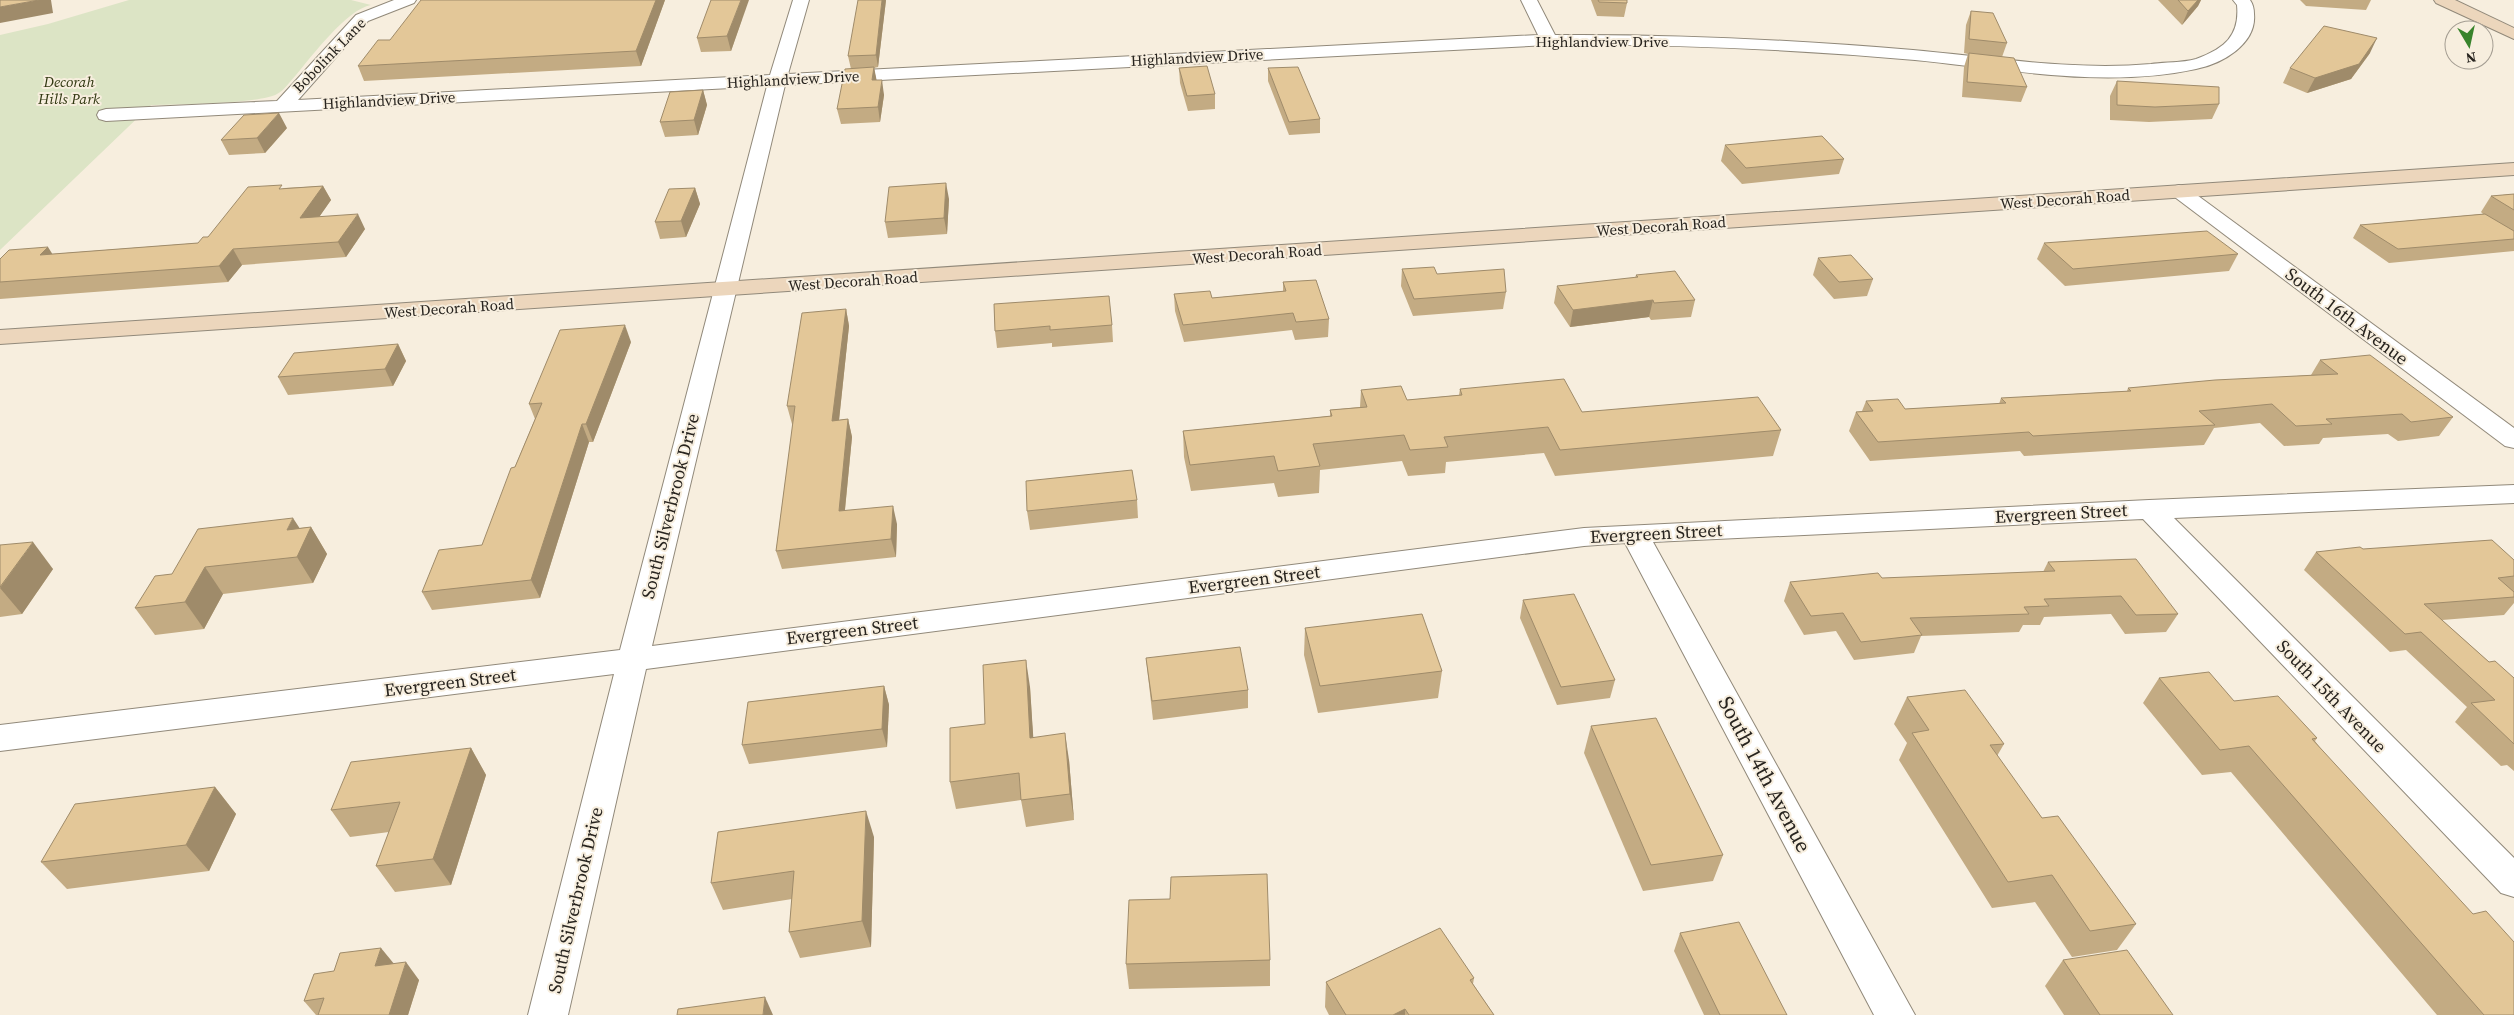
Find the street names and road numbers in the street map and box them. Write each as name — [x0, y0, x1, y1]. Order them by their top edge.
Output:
street label: Bobolink Lane — [288, 12, 371, 97]
street label: Highlandview Drive — [1536, 31, 1669, 52]
street label: Highlandview Drive — [1130, 43, 1264, 71]
street label: Highlandview Drive — [726, 65, 860, 93]
street label: Highlandview Drive — [322, 86, 456, 114]
street label: West Decorah Road — [1999, 184, 2131, 214]
street label: West Decorah Road — [1595, 211, 1727, 241]
street label: West Decorah Road — [1191, 239, 1323, 269]
street label: South 16th Avenue — [2280, 261, 2414, 371]
street label: West Decorah Road — [787, 266, 919, 296]
street label: West Decorah Road — [383, 293, 515, 323]
street label: South Silverbrook Drive — [635, 411, 705, 601]
street label: Evergreen Street — [1994, 497, 2128, 529]
street label: Evergreen Street — [1589, 517, 1723, 549]
street label: Evergreen Street — [1187, 558, 1321, 599]
street label: Evergreen Street — [785, 609, 919, 650]
street label: South 15th Avenue — [2272, 634, 2392, 758]
street label: Evergreen Street — [383, 661, 517, 702]
street label: South 14th Avenue — [1712, 691, 1818, 857]
street label: South Silverbrook Drive — [541, 805, 609, 995]

